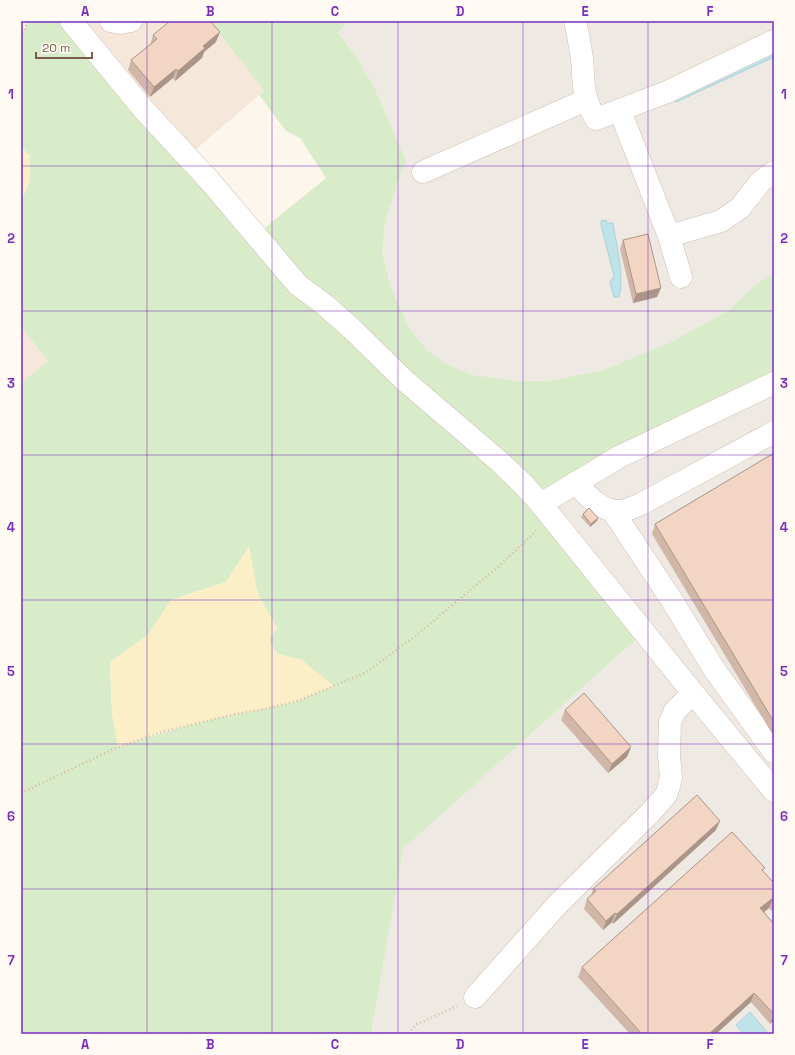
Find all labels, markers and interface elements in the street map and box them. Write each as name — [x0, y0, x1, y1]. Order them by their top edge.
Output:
text: A — [81, 3, 90, 20]
text: B — [206, 3, 215, 20]
text: C — [331, 3, 339, 20]
text: D — [456, 3, 465, 20]
text: E — [581, 3, 589, 20]
text: F — [707, 3, 714, 20]
scale bar — [36, 34, 92, 60]
text: 20 m — [42, 40, 70, 56]
text: 1 — [8, 86, 14, 103]
text: 1 — [781, 86, 787, 103]
text: 2 — [7, 230, 15, 247]
text: 2 — [780, 230, 788, 247]
text: 3 — [7, 375, 15, 392]
text: 3 — [780, 375, 788, 392]
text: 4 — [7, 519, 15, 536]
text: 4 — [780, 519, 788, 536]
text: 5 — [7, 663, 15, 680]
text: 5 — [780, 663, 788, 680]
text: 6 — [7, 808, 15, 825]
text: 6 — [780, 808, 788, 825]
text: 7 — [7, 952, 15, 969]
text: 7 — [780, 952, 788, 969]
text: A — [81, 1036, 90, 1053]
text: B — [206, 1036, 215, 1053]
text: C — [331, 1036, 339, 1053]
text: D — [456, 1036, 465, 1053]
text: E — [581, 1036, 589, 1053]
text: F — [707, 1036, 714, 1053]

